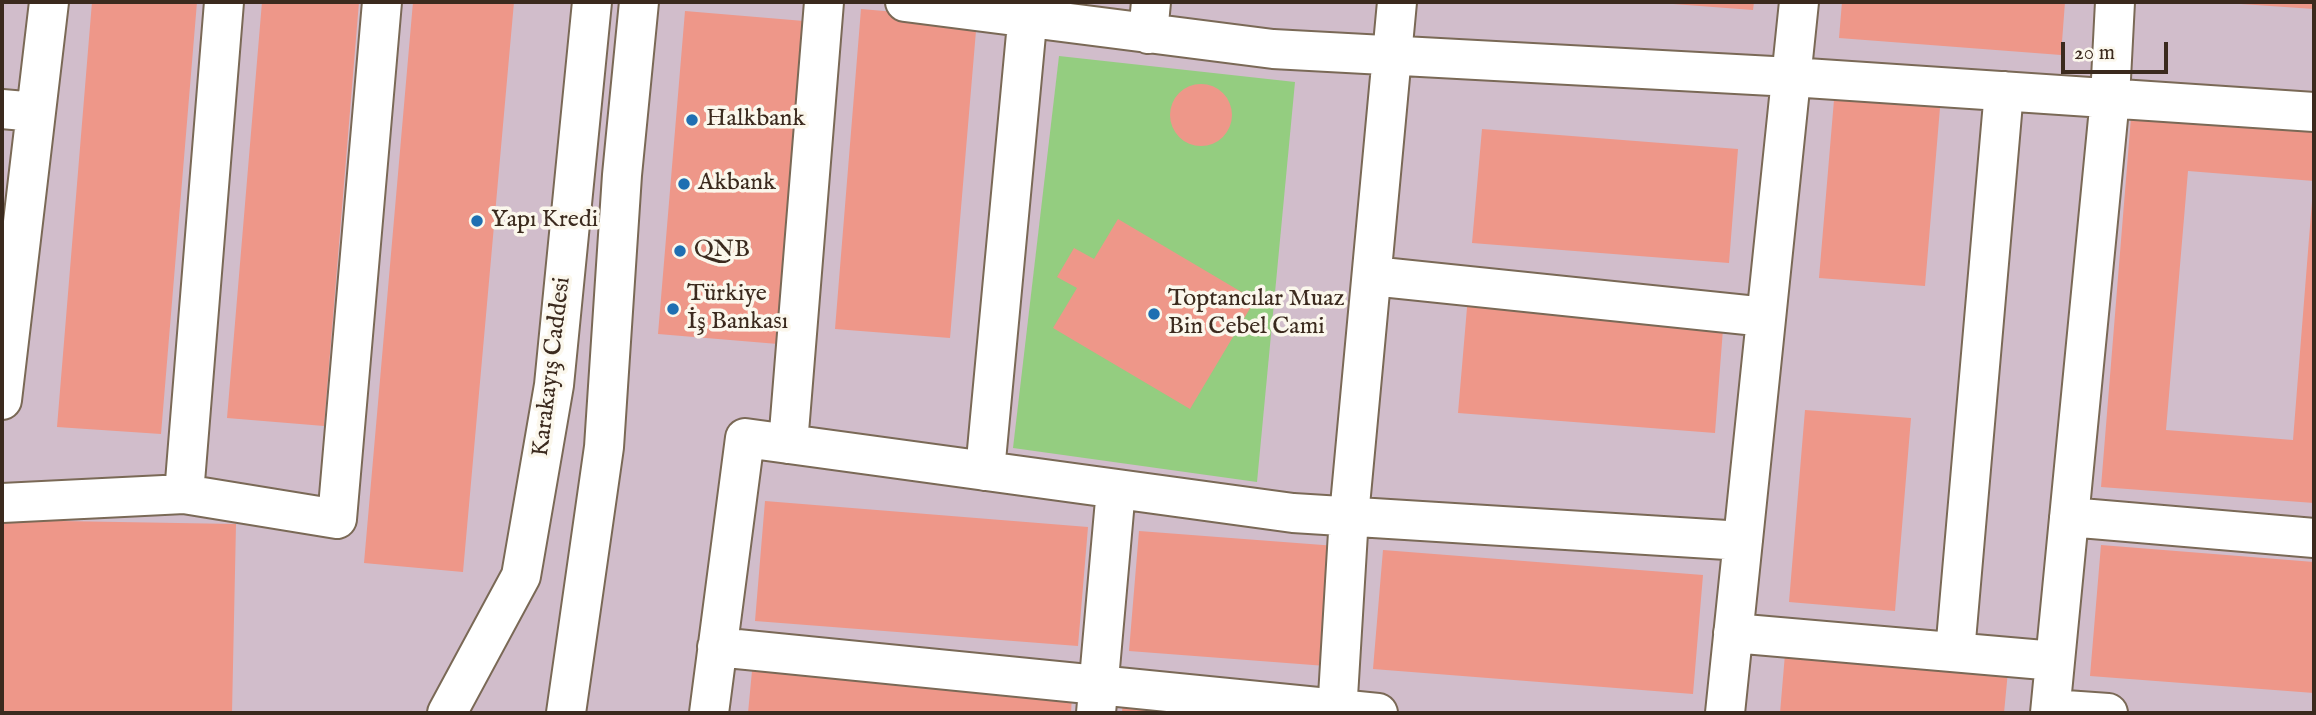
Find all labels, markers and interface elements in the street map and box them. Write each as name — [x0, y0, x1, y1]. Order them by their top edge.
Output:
scale bar — [2064, 28, 2171, 72]
text: 20 m — [2074, 40, 2115, 67]
place label: Halkbank — [706, 106, 805, 134]
marker: Halkbank — [684, 112, 700, 128]
place label: Akbank — [698, 170, 776, 198]
marker: Akbank — [676, 176, 692, 192]
place label: Yapı Kredi — [491, 207, 598, 235]
marker: Yapı Kredi — [469, 213, 485, 229]
place label: QNB — [694, 237, 750, 265]
marker: QNB — [672, 243, 688, 259]
street label: Karakayış Caddesi — [528, 276, 578, 458]
place label: Türkiye İş Bankası — [687, 281, 788, 337]
place label: Toptancılar Muaz Bin Cebel Cami — [1168, 286, 1345, 342]
marker: Türkiye İş Bankası — [665, 301, 681, 317]
marker: Toptancılar Muaz Bin Cebel Cami — [1146, 306, 1162, 322]

